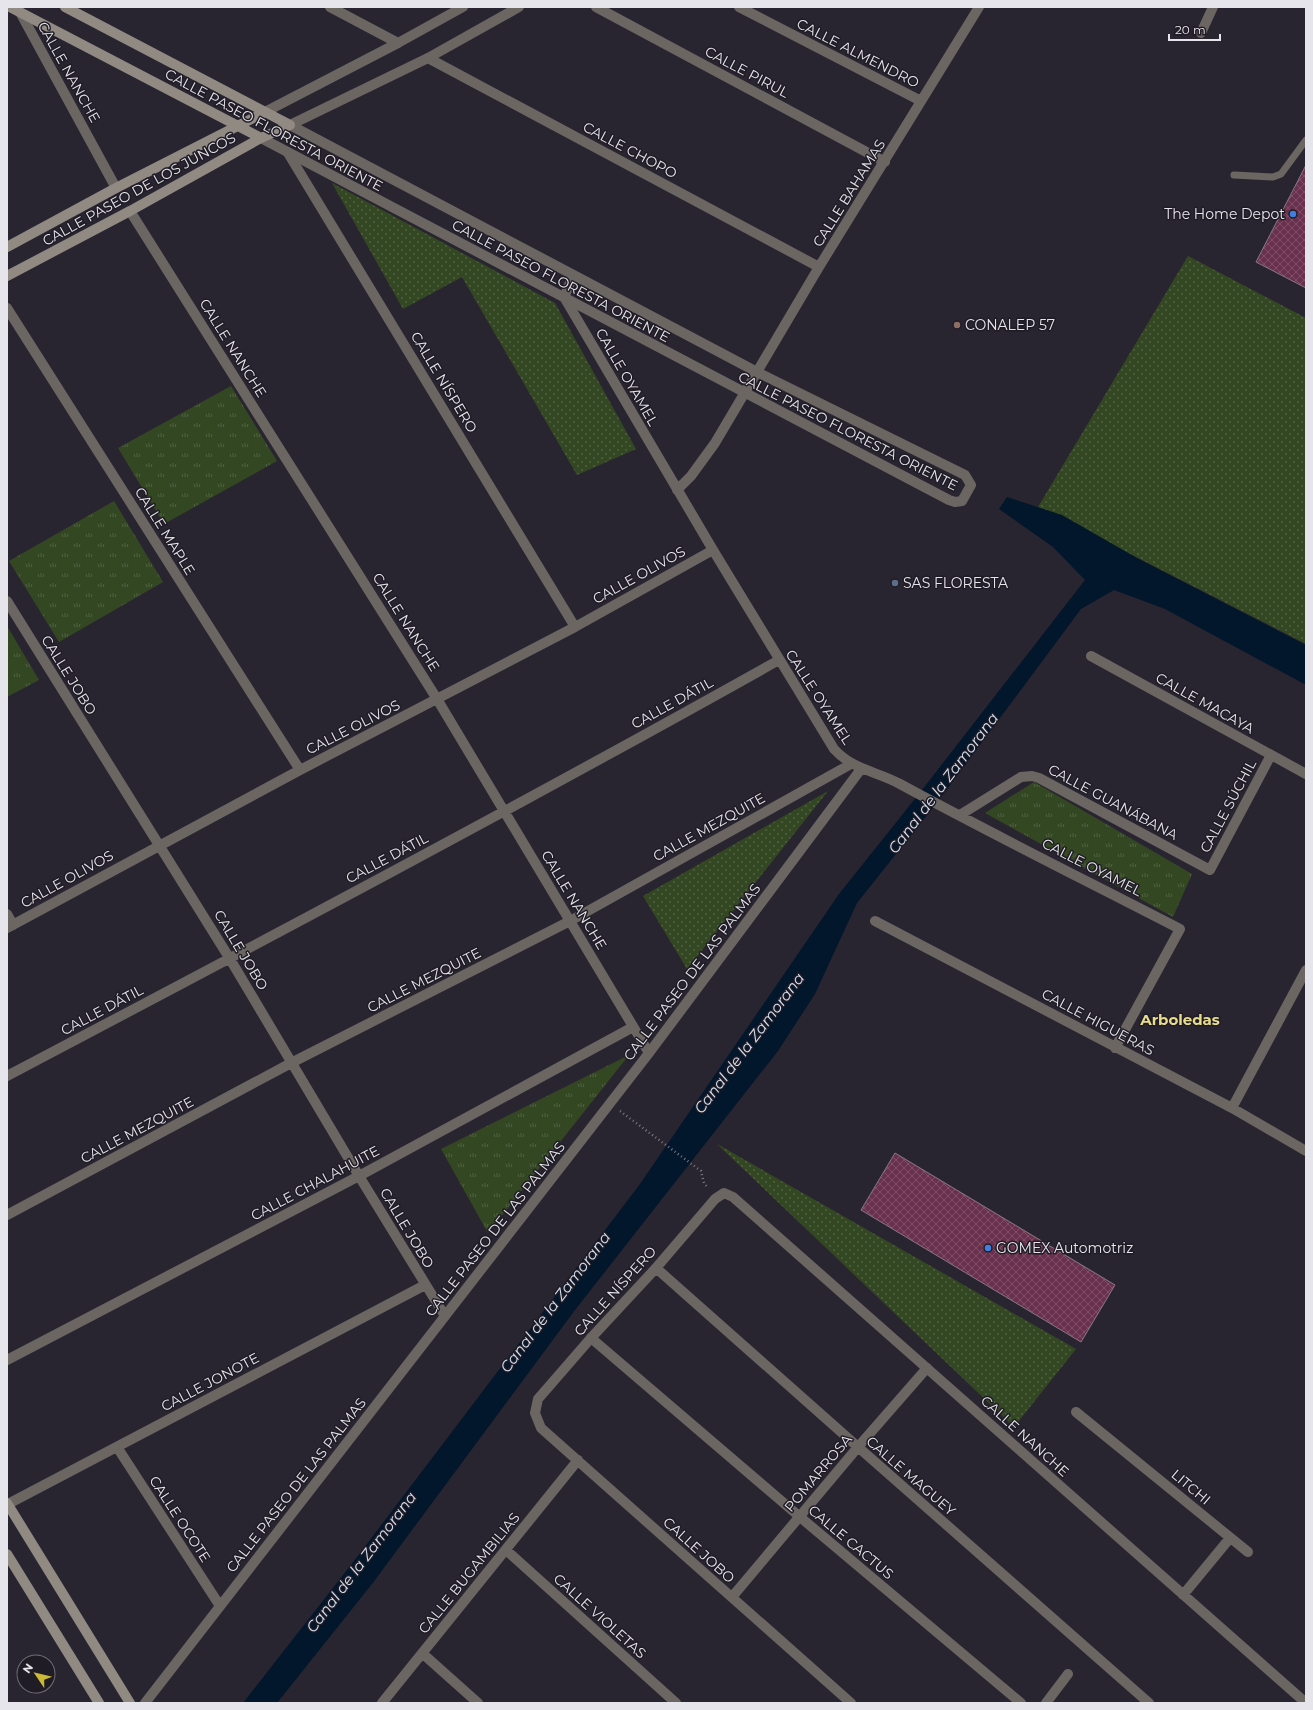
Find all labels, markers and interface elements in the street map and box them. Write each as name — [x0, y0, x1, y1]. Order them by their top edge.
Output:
street label: CALLE ALMENDRO — [794, 14, 922, 92]
scale bar — [1169, 16, 1220, 42]
street label: CALLE NANCHE — [34, 18, 104, 126]
text: 20 m — [1175, 22, 1206, 37]
street label: CALLE PIRUL — [702, 42, 793, 102]
street label: CALLE PASEO FLORESTA ORIENTE — [162, 65, 386, 195]
street label: CALLE CHOPO — [580, 118, 680, 183]
street label: CALLE PASEO DE LOS JUNCOS — [39, 128, 239, 250]
street label: CALLE BAHAMAS — [809, 136, 889, 250]
place label: The Home Depot — [1164, 205, 1285, 223]
marker: The Home Depot — [1288, 209, 1298, 219]
street label: CALLE PASEO FLORESTA ORIENTE — [449, 216, 673, 346]
street label: CALLE NANCHE — [196, 295, 270, 401]
place label: CONALEP 57 — [965, 316, 1055, 334]
marker: CONALEP 57 — [952, 320, 962, 330]
street label: CALLE OYAMEL — [592, 325, 663, 430]
street label: CALLE NÍSPERO — [407, 328, 481, 436]
street label: CALLE PASEO FLORESTA ORIENTE — [735, 368, 961, 494]
street label: CALLE MAPLE — [131, 484, 199, 578]
street label: CALLE OLIVOS — [590, 542, 688, 608]
street label: CALLE NANCHE — [369, 569, 443, 675]
place label: SAS FLORESTA — [903, 574, 1009, 592]
marker: SAS FLORESTA — [890, 578, 900, 588]
street label: CALLE JOBO — [37, 632, 101, 718]
street label: CALLE OYAMEL — [782, 646, 857, 749]
street label: CALLE MACAYA — [1153, 669, 1258, 738]
street label: CALLE DÁTIL — [628, 673, 717, 733]
street label: CALLE OLIVOS — [303, 696, 403, 758]
water label: Canal de la Zamorana — [884, 709, 1002, 857]
street label: CALLE SÚCHIL — [1196, 756, 1260, 856]
street label: CALLE GUANÁBANA — [1045, 760, 1182, 844]
street label: CALLE MEZQUITE — [650, 789, 768, 865]
street label: CALLE DÁTIL — [343, 828, 432, 887]
street label: CALLE OYAMEL — [1039, 834, 1146, 900]
street label: CALLE OLIVOS — [18, 846, 116, 912]
street label: CALLE NANCHE — [537, 847, 611, 953]
street label: CALLE PASEO DE LAS PALMAS — [620, 880, 764, 1064]
street label: CALLE JOBO — [210, 907, 272, 994]
street label: CALLE MEZQUITE — [364, 944, 484, 1016]
water label: Canal de la Zamorana — [690, 969, 808, 1117]
street label: CALLE DÁTIL — [58, 980, 147, 1039]
street label: CALLE HIGUERAS — [1039, 985, 1157, 1059]
district label: Arboledas — [1139, 1010, 1220, 1029]
street label: CALLE MEZQUITE — [77, 1093, 197, 1167]
street label: CALLE PASEO DE LAS PALMAS — [421, 1138, 569, 1320]
street label: CALLE CHALAHUITE — [248, 1141, 382, 1225]
street label: CALLE JOBO — [376, 1185, 438, 1272]
water label: Canal de la Zamorana — [496, 1228, 614, 1376]
place label: GOMEX Automotriz — [996, 1239, 1133, 1257]
street label: CALLE NÍSPERO — [570, 1242, 660, 1340]
marker: GOMEX Automotriz — [983, 1243, 993, 1253]
street label: CALLE JONOTE — [158, 1349, 262, 1415]
street label: CALLE NANCHE — [977, 1392, 1073, 1480]
street label: CALLE PASEO DE LAS PALMAS — [222, 1394, 370, 1576]
street label: POMARROSA — [780, 1430, 856, 1515]
street label: CALLE MAGUEY — [863, 1432, 959, 1520]
street label: LITCHI — [1168, 1465, 1214, 1509]
street label: CALLE OCOTE — [145, 1472, 215, 1566]
water label: Canal de la Zamorana — [302, 1488, 420, 1636]
street label: CALLE CACTUS — [805, 1501, 897, 1583]
street label: CALLE BUGAMBILIAS — [414, 1509, 524, 1637]
street label: CALLE JOBO — [659, 1513, 739, 1587]
street label: CALLE VIOLETAS — [550, 1570, 650, 1662]
north arrow — [16, 1654, 56, 1694]
text: N — [20, 1661, 36, 1676]

